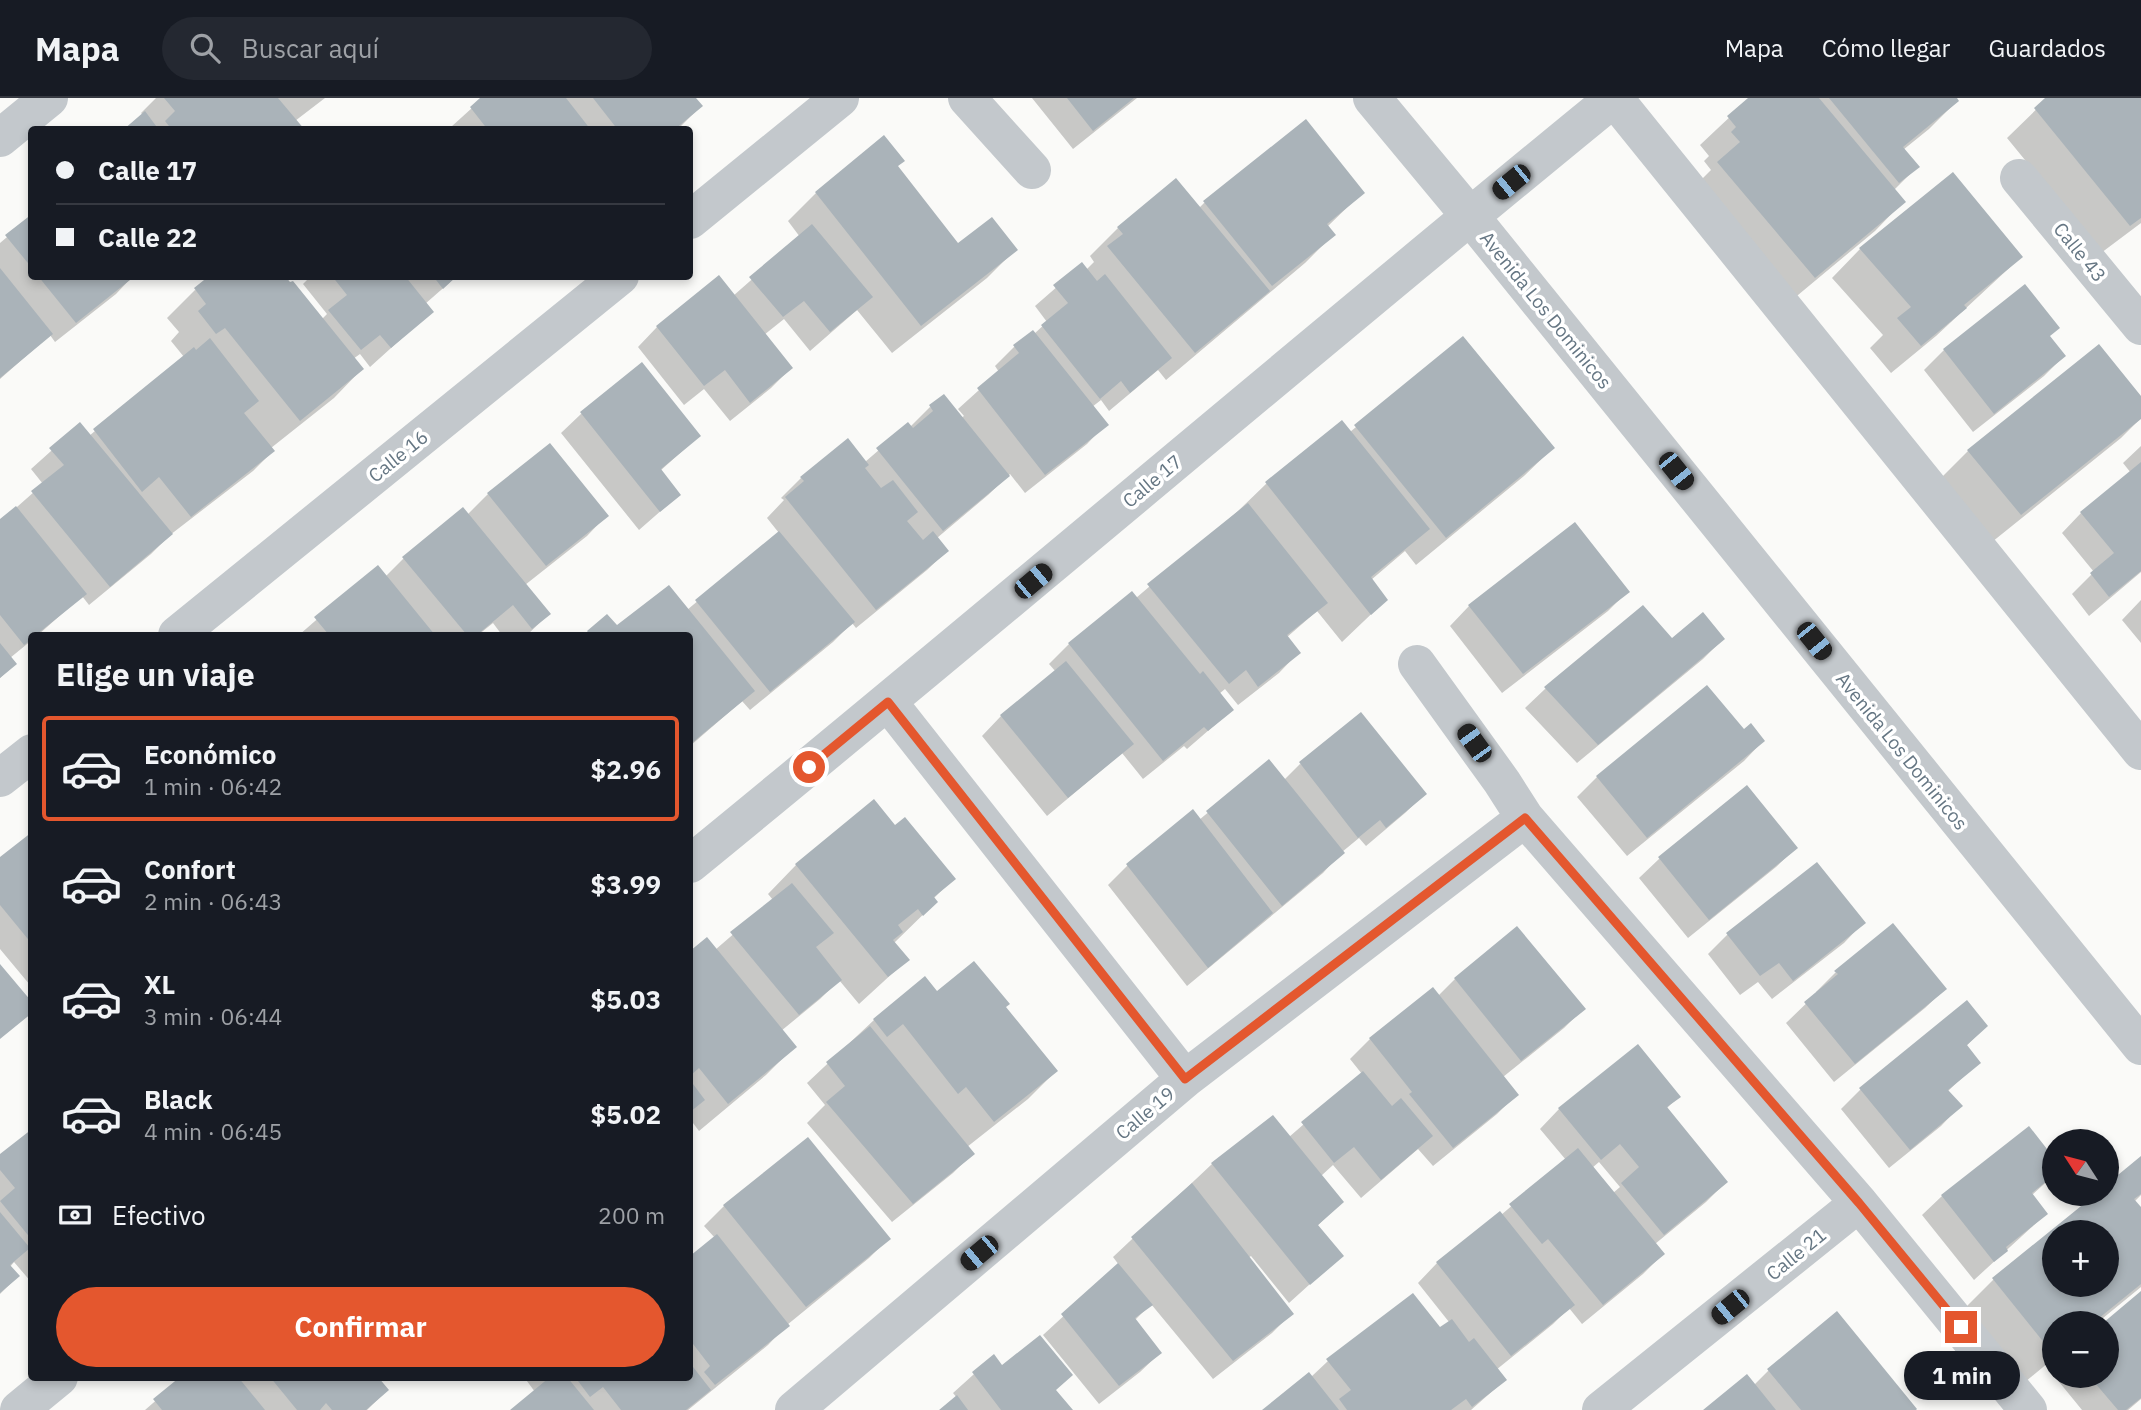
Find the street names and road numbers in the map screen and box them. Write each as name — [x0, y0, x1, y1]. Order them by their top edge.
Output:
street label: Calle 43 — [2049, 217, 2111, 287]
street label: Avenida Los Dominicos — [1475, 226, 1617, 394]
street label: Calle 16 — [363, 425, 433, 487]
street label: Calle 17 — [1118, 449, 1186, 513]
street label: Avenida Los Dominicos — [1831, 667, 1973, 835]
street label: Calle 19 — [1111, 1081, 1179, 1145]
street label: Calle 21 — [1761, 1223, 1831, 1285]

